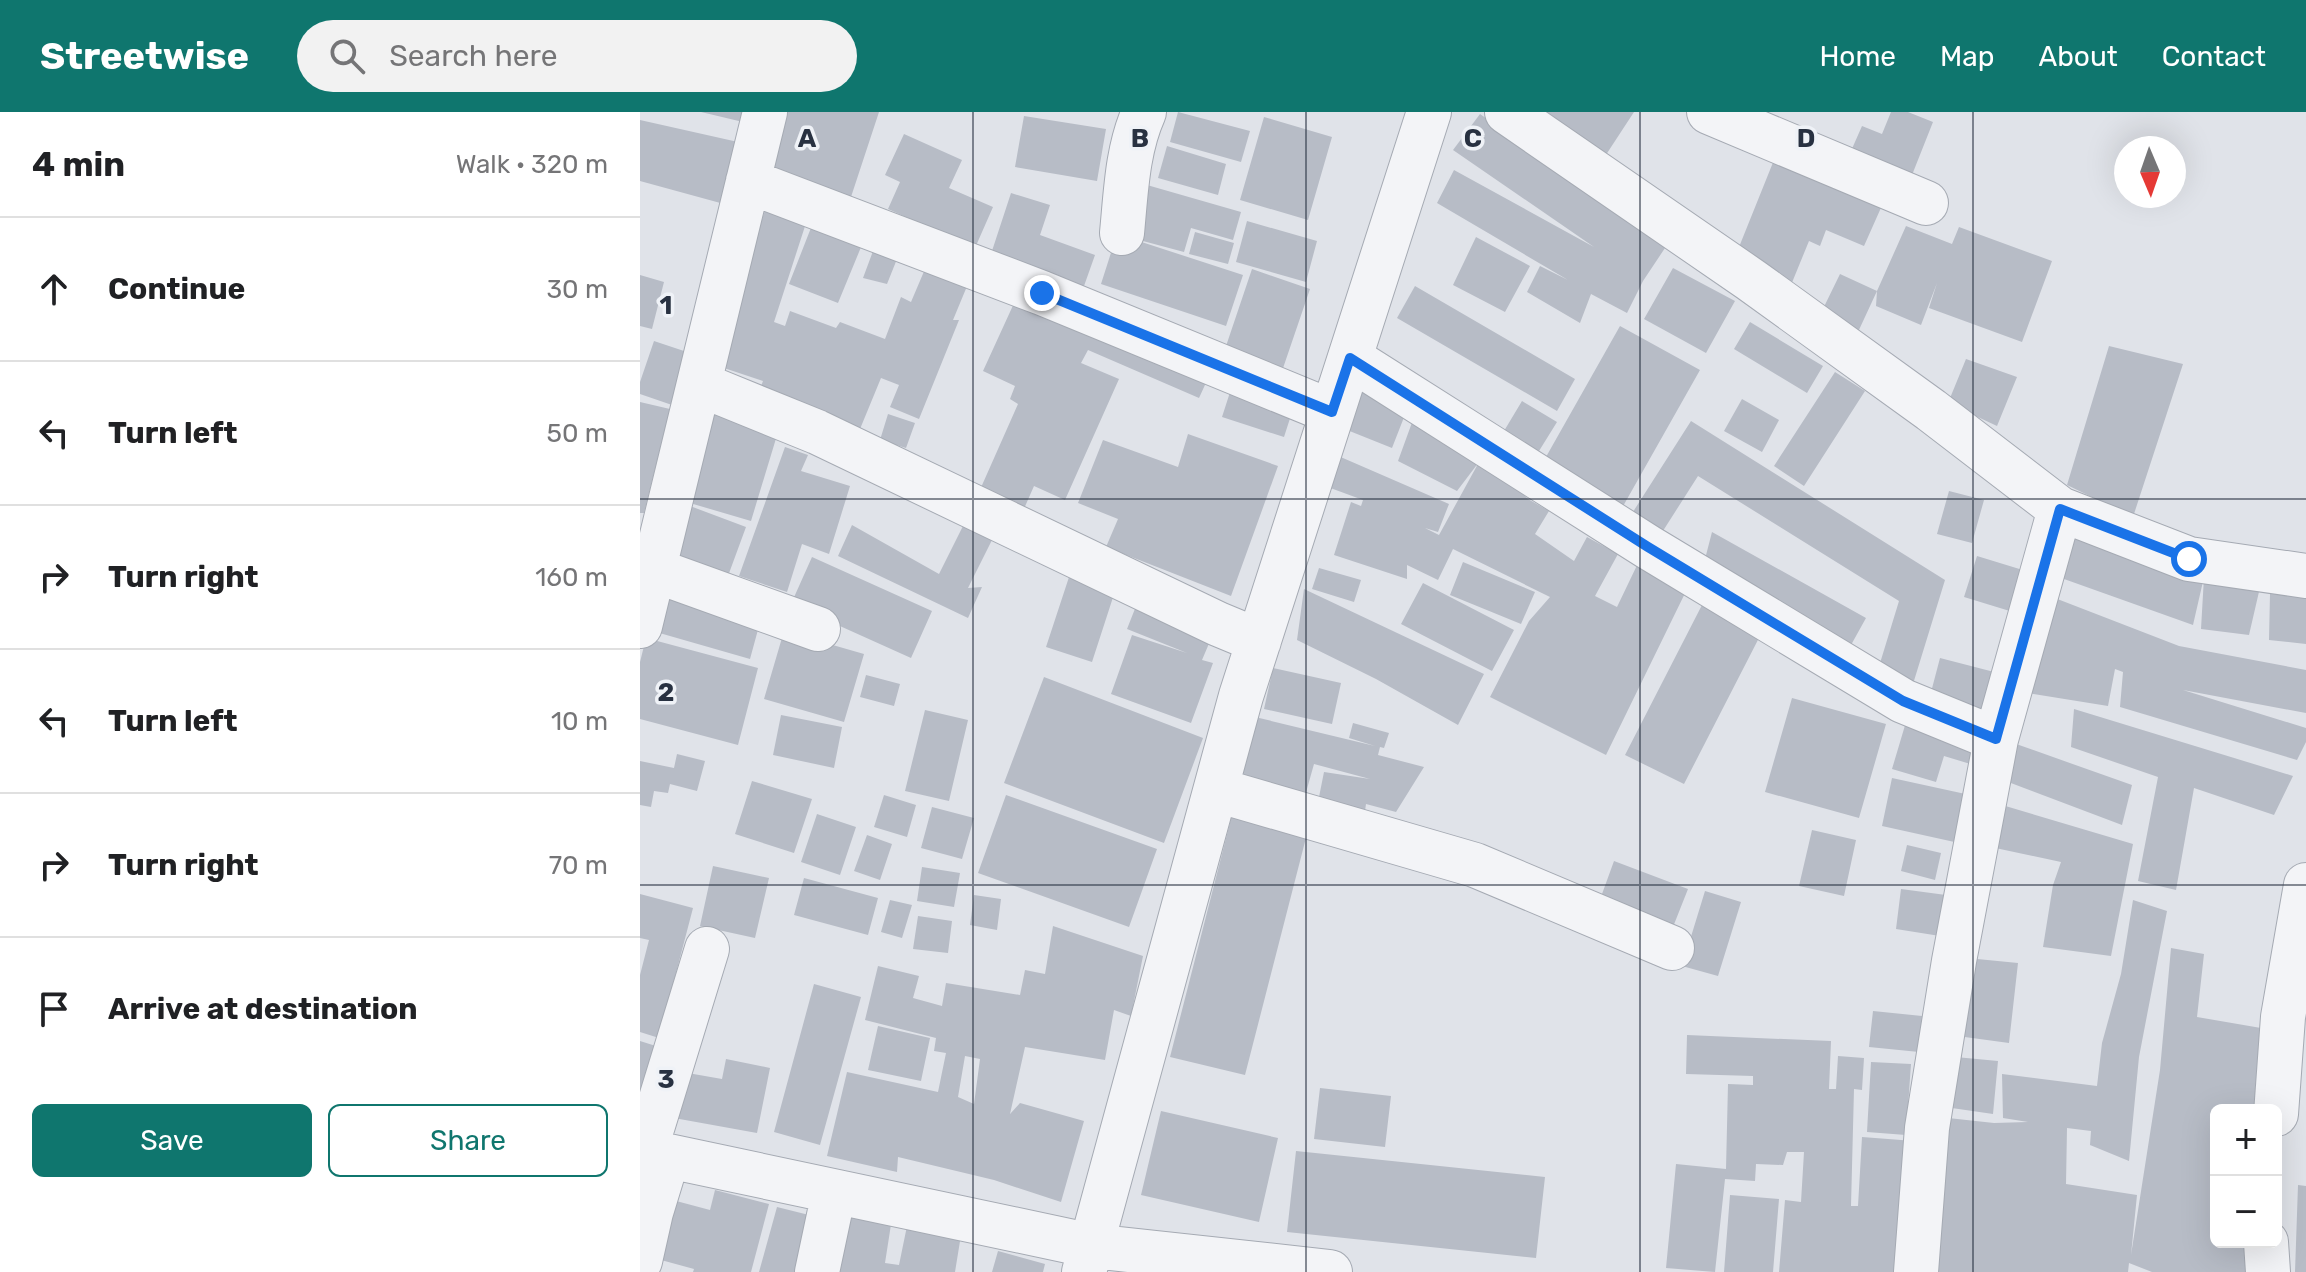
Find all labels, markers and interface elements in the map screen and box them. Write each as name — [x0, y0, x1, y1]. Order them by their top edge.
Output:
search box — [297, 20, 857, 92]
text: Streetwise — [40, 33, 249, 79]
icon: search — [325, 34, 369, 78]
text: Search here — [389, 38, 557, 74]
text: Home — [1819, 40, 1896, 73]
text: Map — [1940, 40, 1994, 73]
text: About — [2038, 40, 2118, 73]
text: Contact — [2162, 40, 2266, 73]
text: A — [798, 123, 817, 154]
text: B — [1131, 123, 1149, 154]
text: C — [1464, 123, 1482, 154]
text: D — [1797, 123, 1815, 154]
north arrow — [2114, 136, 2186, 208]
text: 4 min — [32, 144, 125, 185]
text: Walk · 320 m — [456, 149, 608, 180]
icon: ahead — [32, 267, 76, 311]
text: Continue — [108, 271, 245, 307]
text: 30 m — [546, 274, 608, 305]
route end — [1024, 275, 1060, 311]
text: 1 — [660, 290, 672, 321]
icon: left — [32, 411, 76, 455]
text: Turn left — [108, 415, 238, 451]
text: 50 m — [547, 418, 608, 449]
route start — [2171, 541, 2207, 577]
icon: right — [32, 555, 76, 599]
text: Turn right — [108, 559, 259, 595]
text: 160 m — [535, 562, 608, 593]
text: 2 — [658, 677, 674, 708]
icon: left — [32, 699, 76, 743]
text: Turn left — [108, 703, 238, 739]
text: 10 m — [551, 706, 608, 737]
icon: right — [32, 843, 76, 887]
text: Turn right — [108, 847, 259, 883]
text: 70 m — [549, 850, 608, 881]
icon: arrive — [32, 987, 76, 1031]
text: Arrive at destination — [108, 991, 418, 1027]
text: 3 — [657, 1064, 675, 1095]
button: Save — [32, 1104, 312, 1177]
button: Share — [328, 1104, 608, 1177]
map controls — [2210, 1104, 2282, 1248]
button: + — [2210, 1104, 2282, 1176]
button: − — [2210, 1176, 2282, 1248]

